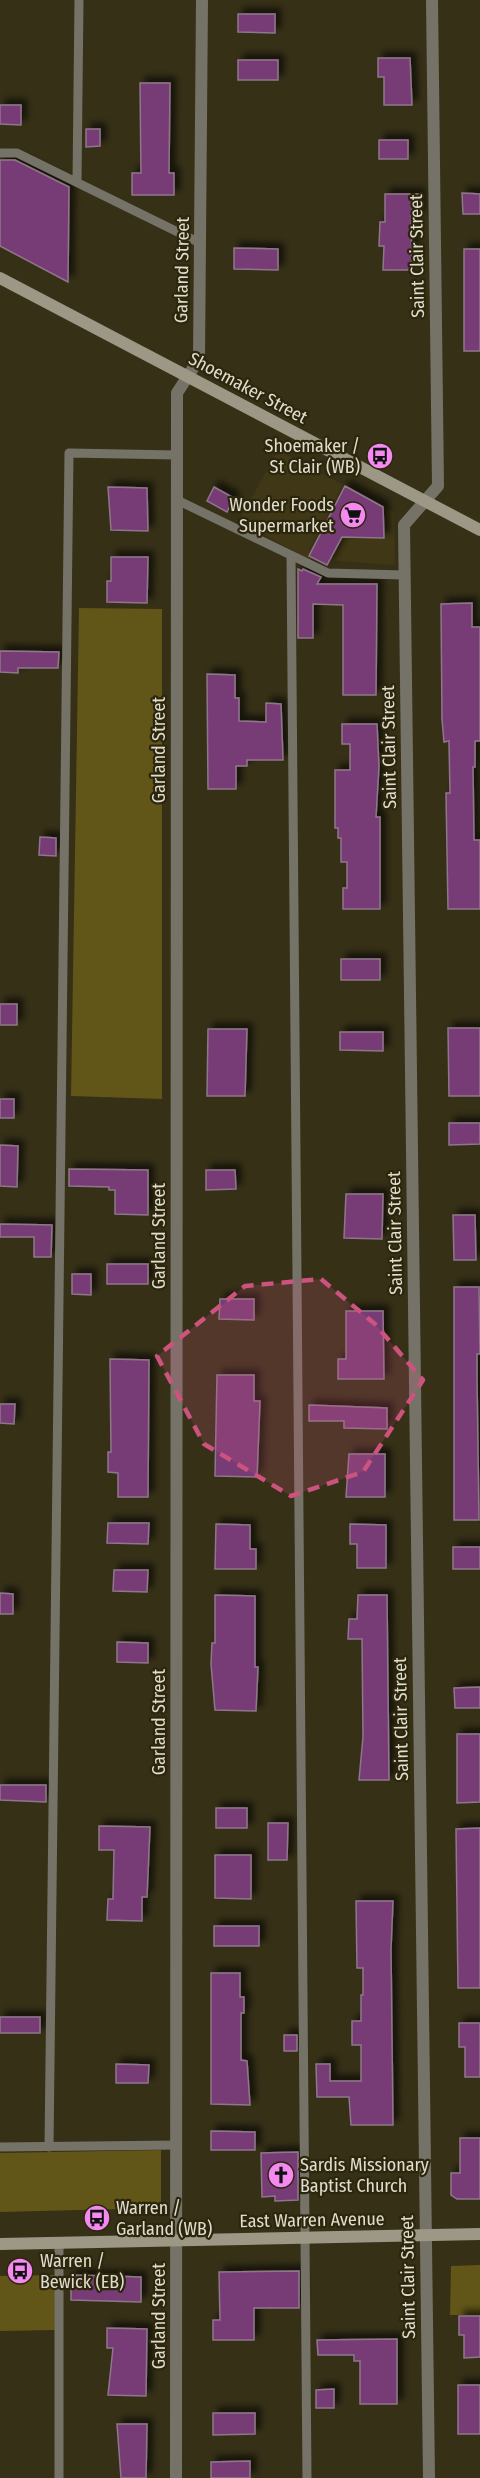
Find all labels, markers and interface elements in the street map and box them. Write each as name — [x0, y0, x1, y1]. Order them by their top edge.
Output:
street label: Saint Clair Street — [405, 194, 429, 318]
street label: Garland Street — [170, 216, 194, 323]
street label: Shoemaker Street — [185, 347, 311, 429]
place label: Shoemaker / St Clair (WB) — [265, 435, 360, 478]
bus stop icon: Shoemaker / St Clair (WB) — [365, 441, 395, 471]
place label: Wonder Foods Supermarket — [229, 494, 334, 537]
supermarket icon: Wonder Foods Supermarket — [338, 500, 368, 530]
street label: Saint Clair Street — [377, 685, 401, 809]
street label: Garland Street — [148, 697, 170, 803]
street label: Saint Clair Street — [383, 1171, 407, 1295]
street label: Garland Street — [148, 1183, 170, 1289]
street label: Saint Clair Street — [389, 1657, 413, 1781]
street label: Garland Street — [148, 1669, 170, 1775]
place label: Sardis Missionary Baptist Church — [300, 2154, 429, 2197]
church icon: Sardis Missionary Baptist Church — [266, 2160, 296, 2190]
place label: Warren / Garland (WB) — [116, 2197, 212, 2240]
bus stop icon: Warren / Garland (WB) — [82, 2203, 112, 2233]
street label: East Warren Avenue — [239, 2208, 385, 2232]
street label: Saint Clair Street — [396, 2215, 420, 2339]
place label: Warren / Bewick (EB) — [40, 2250, 124, 2293]
bus stop icon: Warren / Bewick (EB) — [5, 2256, 35, 2286]
street label: Garland Street — [148, 2263, 170, 2369]

